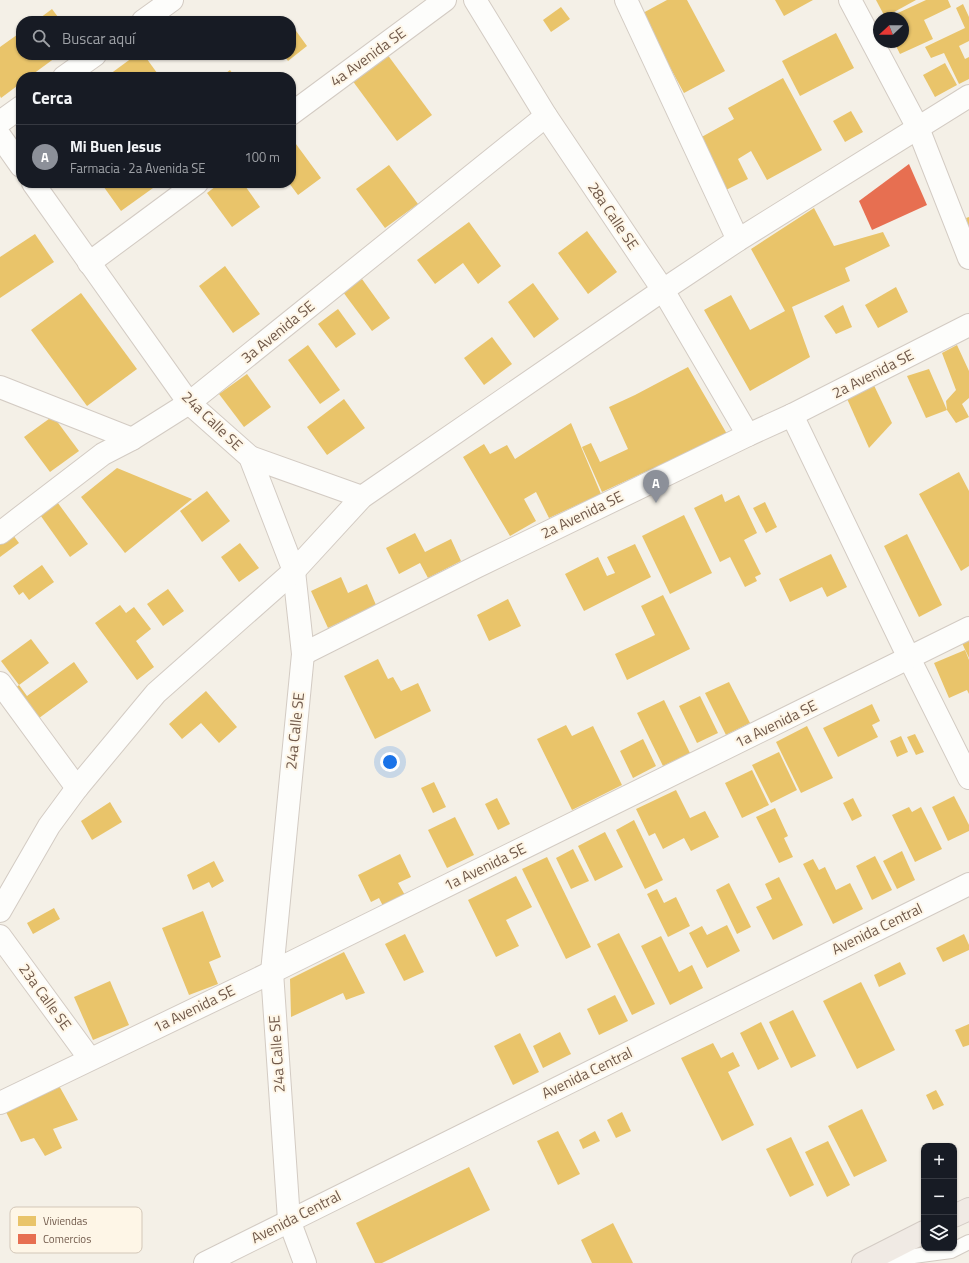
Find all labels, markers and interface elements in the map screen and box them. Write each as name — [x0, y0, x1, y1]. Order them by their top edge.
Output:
north arrow — [873, 12, 909, 48]
search box — [16, 16, 296, 60]
street label: 4a Avenida SE — [325, 21, 410, 92]
icon: search — [30, 27, 52, 49]
text: Buscar aquí — [62, 27, 135, 50]
text: Cerca — [32, 85, 72, 111]
text: Mi Buen Jesus — [70, 135, 161, 158]
text: A — [41, 147, 49, 167]
text: 100 m — [244, 147, 280, 167]
text: Farmacia · 2a Avenida SE — [70, 158, 206, 178]
street label: 28a Calle SE — [582, 177, 645, 254]
street label: 3a Avenida SE — [236, 295, 320, 369]
street label: 2a Avenida SE — [828, 343, 918, 404]
street label: 24a Calle SE — [176, 385, 248, 456]
pin: A — [643, 470, 669, 503]
street label: 2a Avenida SE — [537, 485, 627, 544]
street label: 24a Calle SE — [279, 691, 310, 771]
street label: 1a Avenida SE — [731, 694, 821, 753]
your location — [380, 752, 400, 772]
street label: 1a Avenida SE — [440, 837, 530, 896]
street label: Avenida Central — [827, 897, 926, 960]
street label: 23a Calle SE — [13, 959, 77, 1035]
street label: 1a Avenida SE — [149, 979, 239, 1038]
street label: 24a Calle SE — [262, 1015, 291, 1094]
street label: Avenida Central — [537, 1041, 636, 1104]
map controls — [921, 1143, 957, 1251]
button: + — [921, 1143, 957, 1179]
button: − — [921, 1179, 957, 1215]
street label: Avenida Central — [247, 1184, 345, 1249]
legend — [10, 1207, 142, 1253]
text: Viviendas — [43, 1213, 87, 1229]
button: layers — [921, 1215, 957, 1251]
text: Comercios — [43, 1231, 91, 1247]

